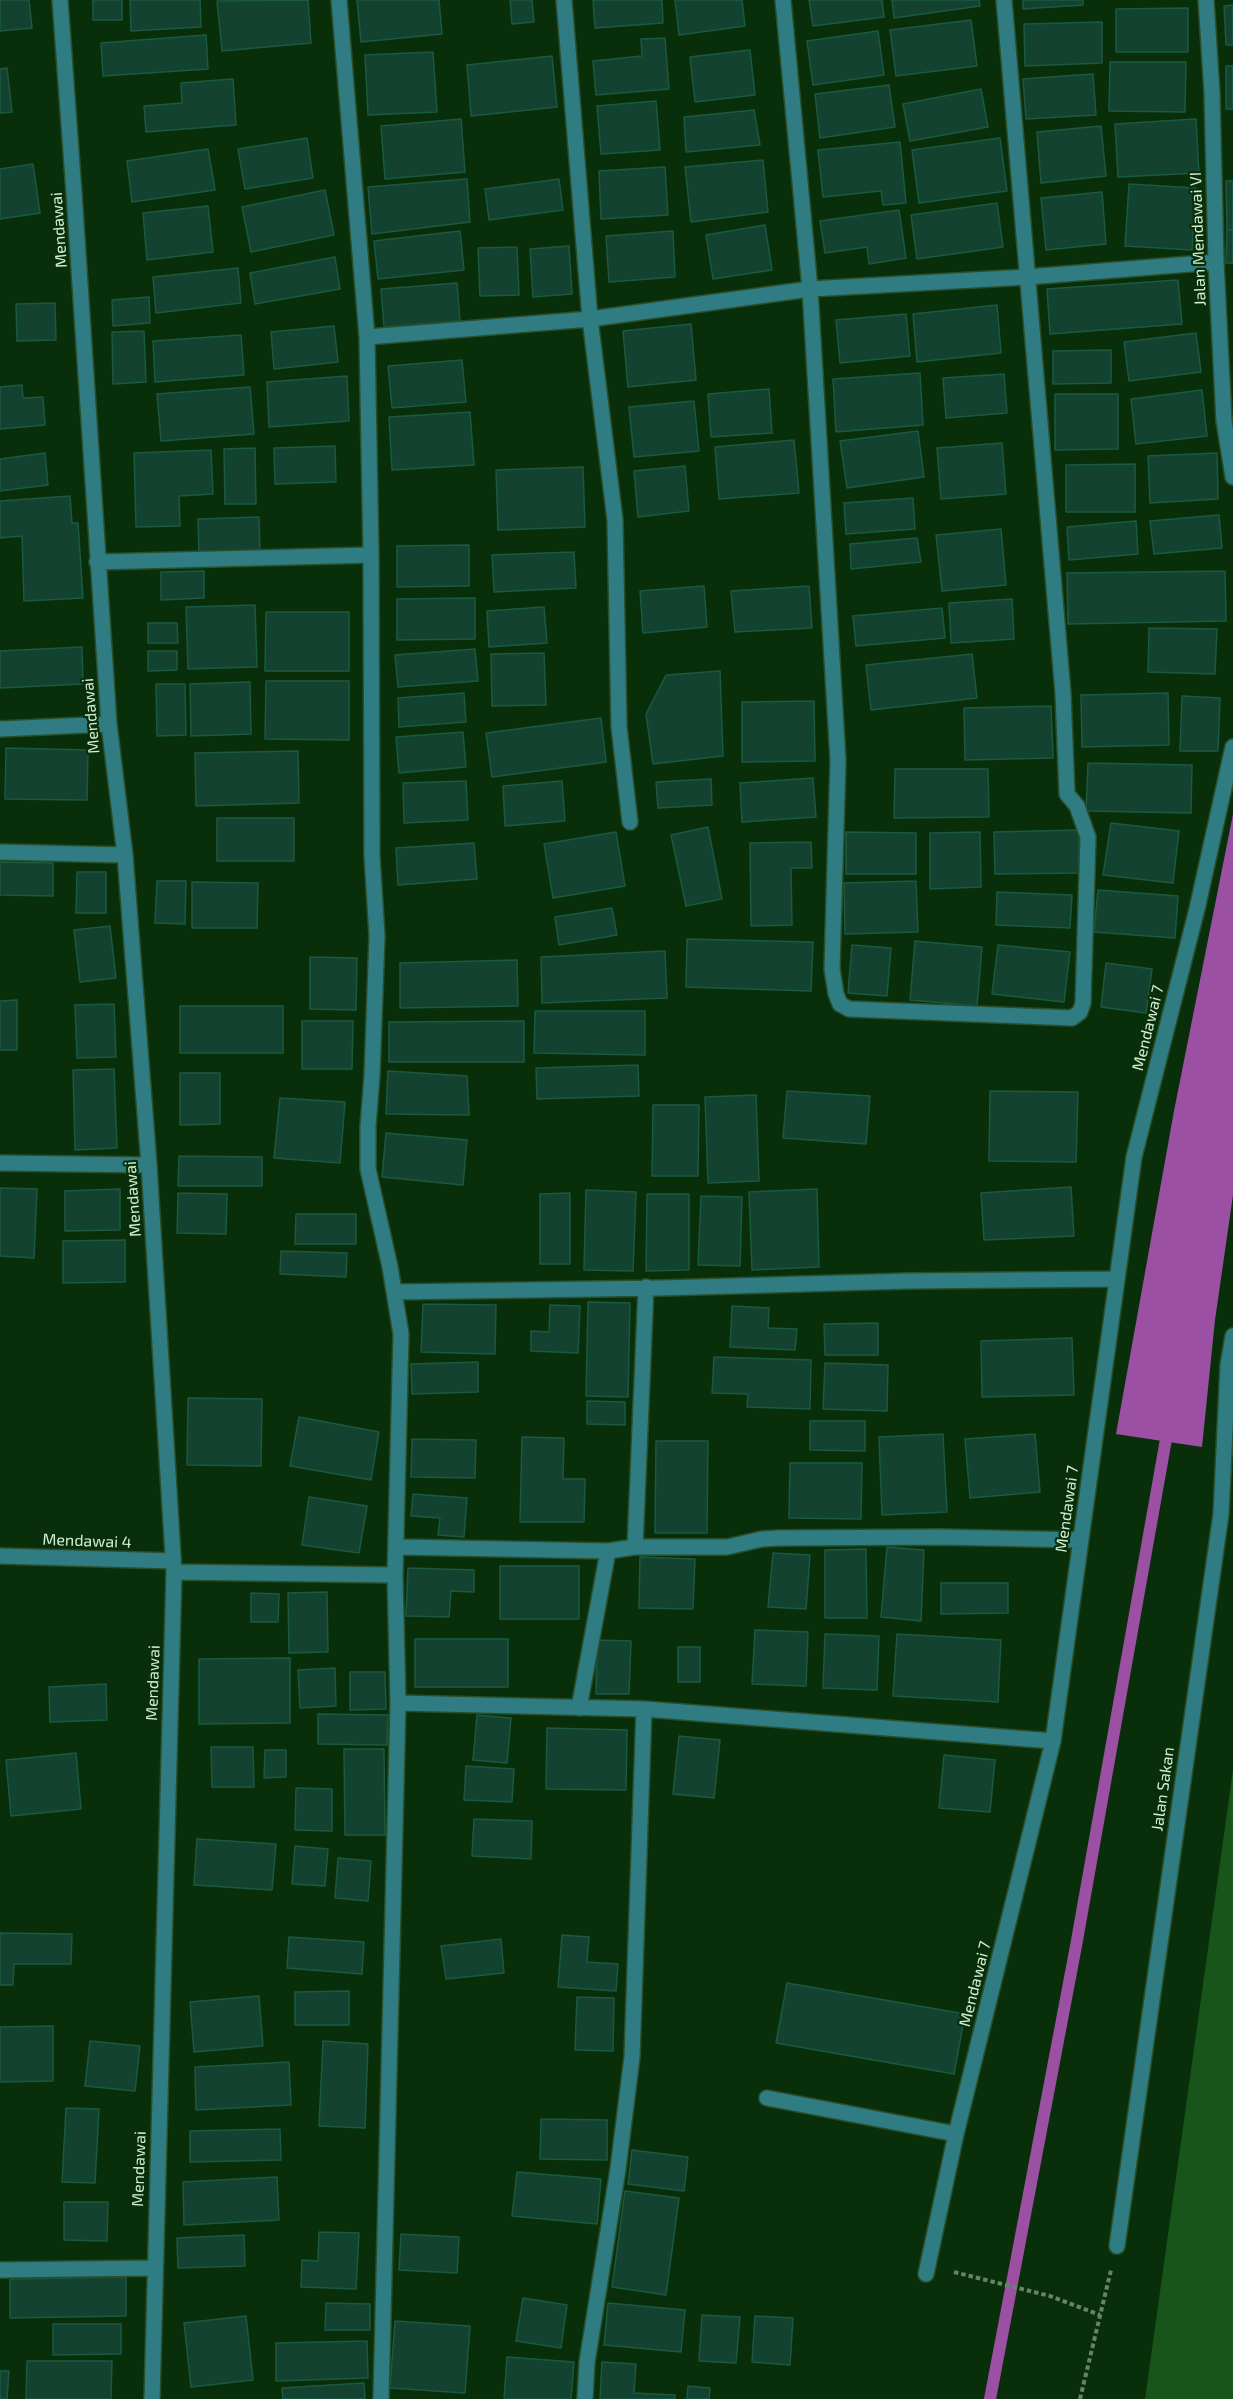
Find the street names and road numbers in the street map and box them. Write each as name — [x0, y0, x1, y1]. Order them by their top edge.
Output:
street label: Jalan Mendawai VI — [1186, 172, 1210, 306]
street label: Mendawai — [47, 192, 71, 268]
street label: Mendawai — [78, 677, 104, 755]
street label: Mendawai 7 — [1128, 983, 1168, 1073]
street label: Mendawai — [121, 1161, 145, 1237]
street label: Mendawai 7 — [1051, 1464, 1083, 1554]
street label: Mendawai 4 — [42, 1530, 132, 1552]
street label: Mendawai — [142, 1645, 164, 1721]
street label: Jalan Sakan — [1148, 1746, 1178, 1832]
street label: Mendawai 7 — [955, 1939, 995, 2029]
street label: Mendawai — [128, 2131, 150, 2207]

